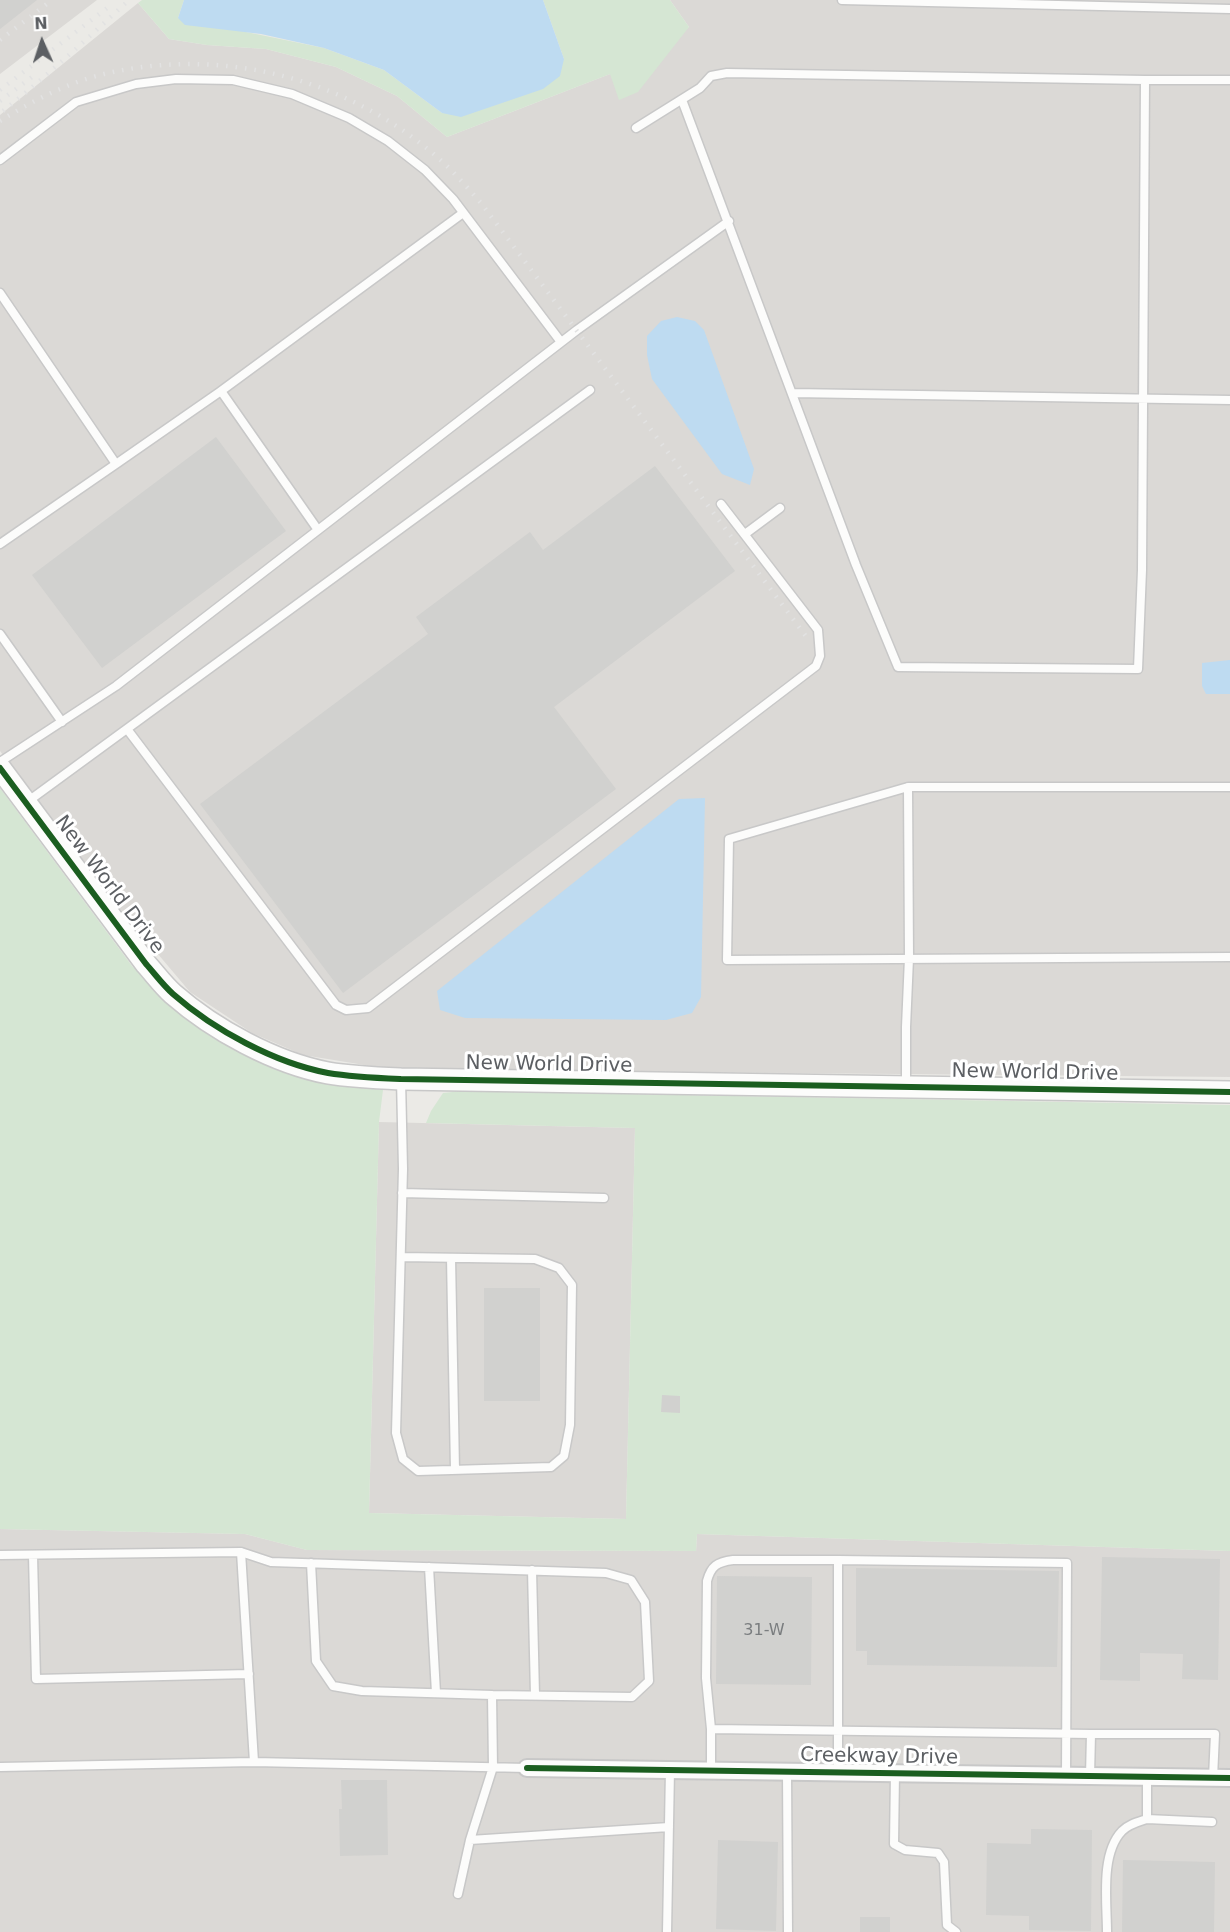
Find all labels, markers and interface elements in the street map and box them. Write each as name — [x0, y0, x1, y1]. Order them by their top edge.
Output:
north arrow — [12, 12, 72, 72]
text: N — [34, 14, 48, 33]
street label: New World Drive — [49, 811, 169, 959]
street label: New World Drive — [465, 1052, 633, 1078]
street label: New World Drive — [951, 1060, 1119, 1086]
house number: 31-W — [743, 1621, 785, 1641]
street label: Creekway Drive — [800, 1744, 958, 1770]

